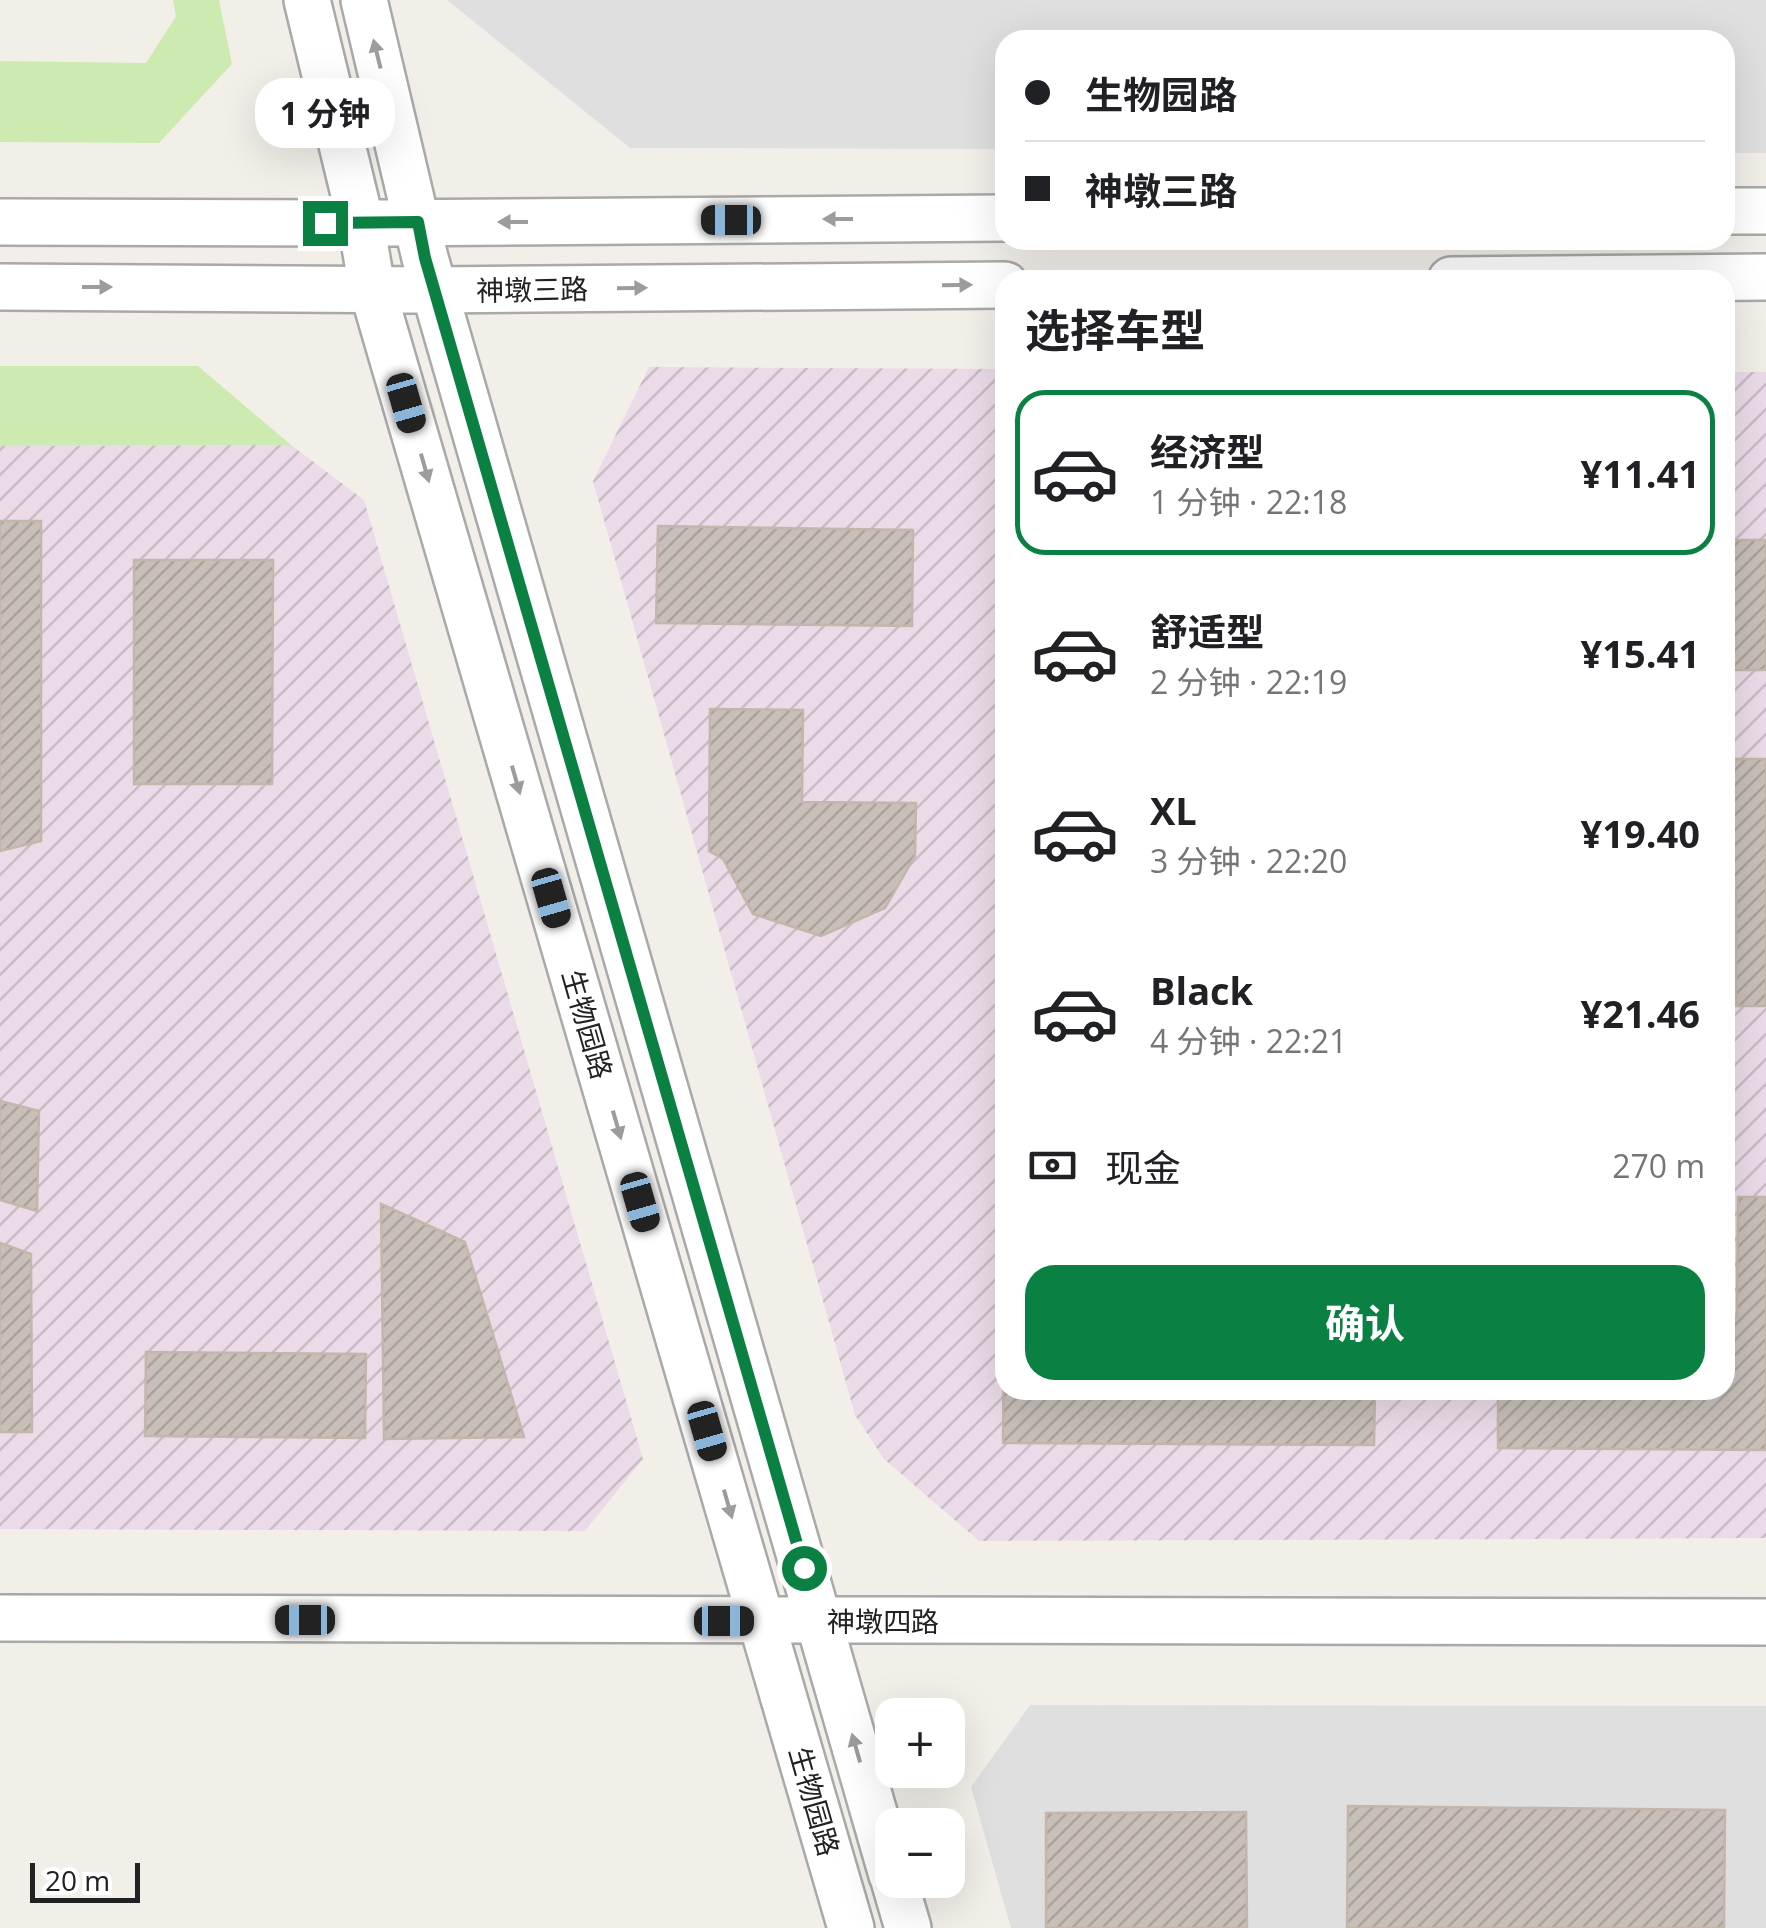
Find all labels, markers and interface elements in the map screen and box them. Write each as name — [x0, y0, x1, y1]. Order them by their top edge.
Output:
one-way arrow — [369, 38, 385, 69]
text: 生物园路 — [1085, 68, 1237, 120]
callout: 1 分钟 — [255, 78, 395, 148]
text: 1 分钟 — [280, 91, 370, 134]
text: 神墩三路 — [1085, 164, 1237, 216]
route end — [303, 201, 348, 246]
car — [701, 205, 761, 235]
one-way arrow — [821, 211, 853, 227]
one-way arrow — [496, 214, 528, 230]
street label: 神墩三路 — [476, 269, 588, 309]
one-way arrow — [942, 277, 974, 293]
one-way arrow — [82, 279, 114, 295]
one-way arrow — [617, 280, 649, 296]
text: 选择车型 — [1025, 299, 1205, 360]
car — [383, 370, 429, 436]
text: 经济型 — [1150, 425, 1264, 477]
icon: car — [1030, 428, 1120, 518]
text: ¥11.41 — [1581, 447, 1700, 499]
one-way arrow — [418, 453, 433, 483]
text: 1 分钟 · 22:18 — [1150, 480, 1347, 523]
text: 舒适型 — [1150, 605, 1264, 657]
icon: car — [1030, 608, 1120, 698]
text: ¥15.41 — [1581, 627, 1700, 679]
text: 2 分钟 · 22:19 — [1150, 660, 1347, 703]
one-way arrow — [509, 765, 524, 795]
text: XL — [1150, 784, 1197, 836]
icon: car — [1030, 788, 1120, 878]
text: ¥19.40 — [1581, 807, 1700, 859]
text: 3 分钟 · 22:20 — [1150, 839, 1347, 882]
car — [528, 865, 574, 931]
text: Black — [1150, 964, 1253, 1016]
street label: 生物园路 — [554, 965, 622, 1083]
icon: car — [1030, 968, 1120, 1058]
text: ¥21.46 — [1581, 987, 1700, 1039]
text: 4 分钟 · 22:21 — [1150, 1019, 1347, 1062]
one-way arrow — [610, 1110, 625, 1141]
icon: cash — [1025, 1138, 1080, 1193]
text: 现金 — [1105, 1141, 1181, 1193]
text: 270 m — [1612, 1144, 1705, 1187]
car — [617, 1169, 663, 1235]
button: 确认 — [1025, 1265, 1705, 1380]
car — [684, 1398, 730, 1464]
one-way arrow — [721, 1489, 736, 1520]
route start — [782, 1546, 827, 1591]
street label: 神墩四路 — [827, 1602, 939, 1640]
car — [275, 1605, 335, 1635]
car — [694, 1606, 754, 1636]
map controls — [875, 1698, 965, 1898]
button: + — [875, 1698, 965, 1788]
one-way arrow — [848, 1732, 863, 1763]
street label: 生物园路 — [781, 1742, 849, 1860]
button: − — [875, 1808, 965, 1898]
scale bar — [30, 1858, 140, 1902]
text: 20 m — [45, 1861, 110, 1899]

